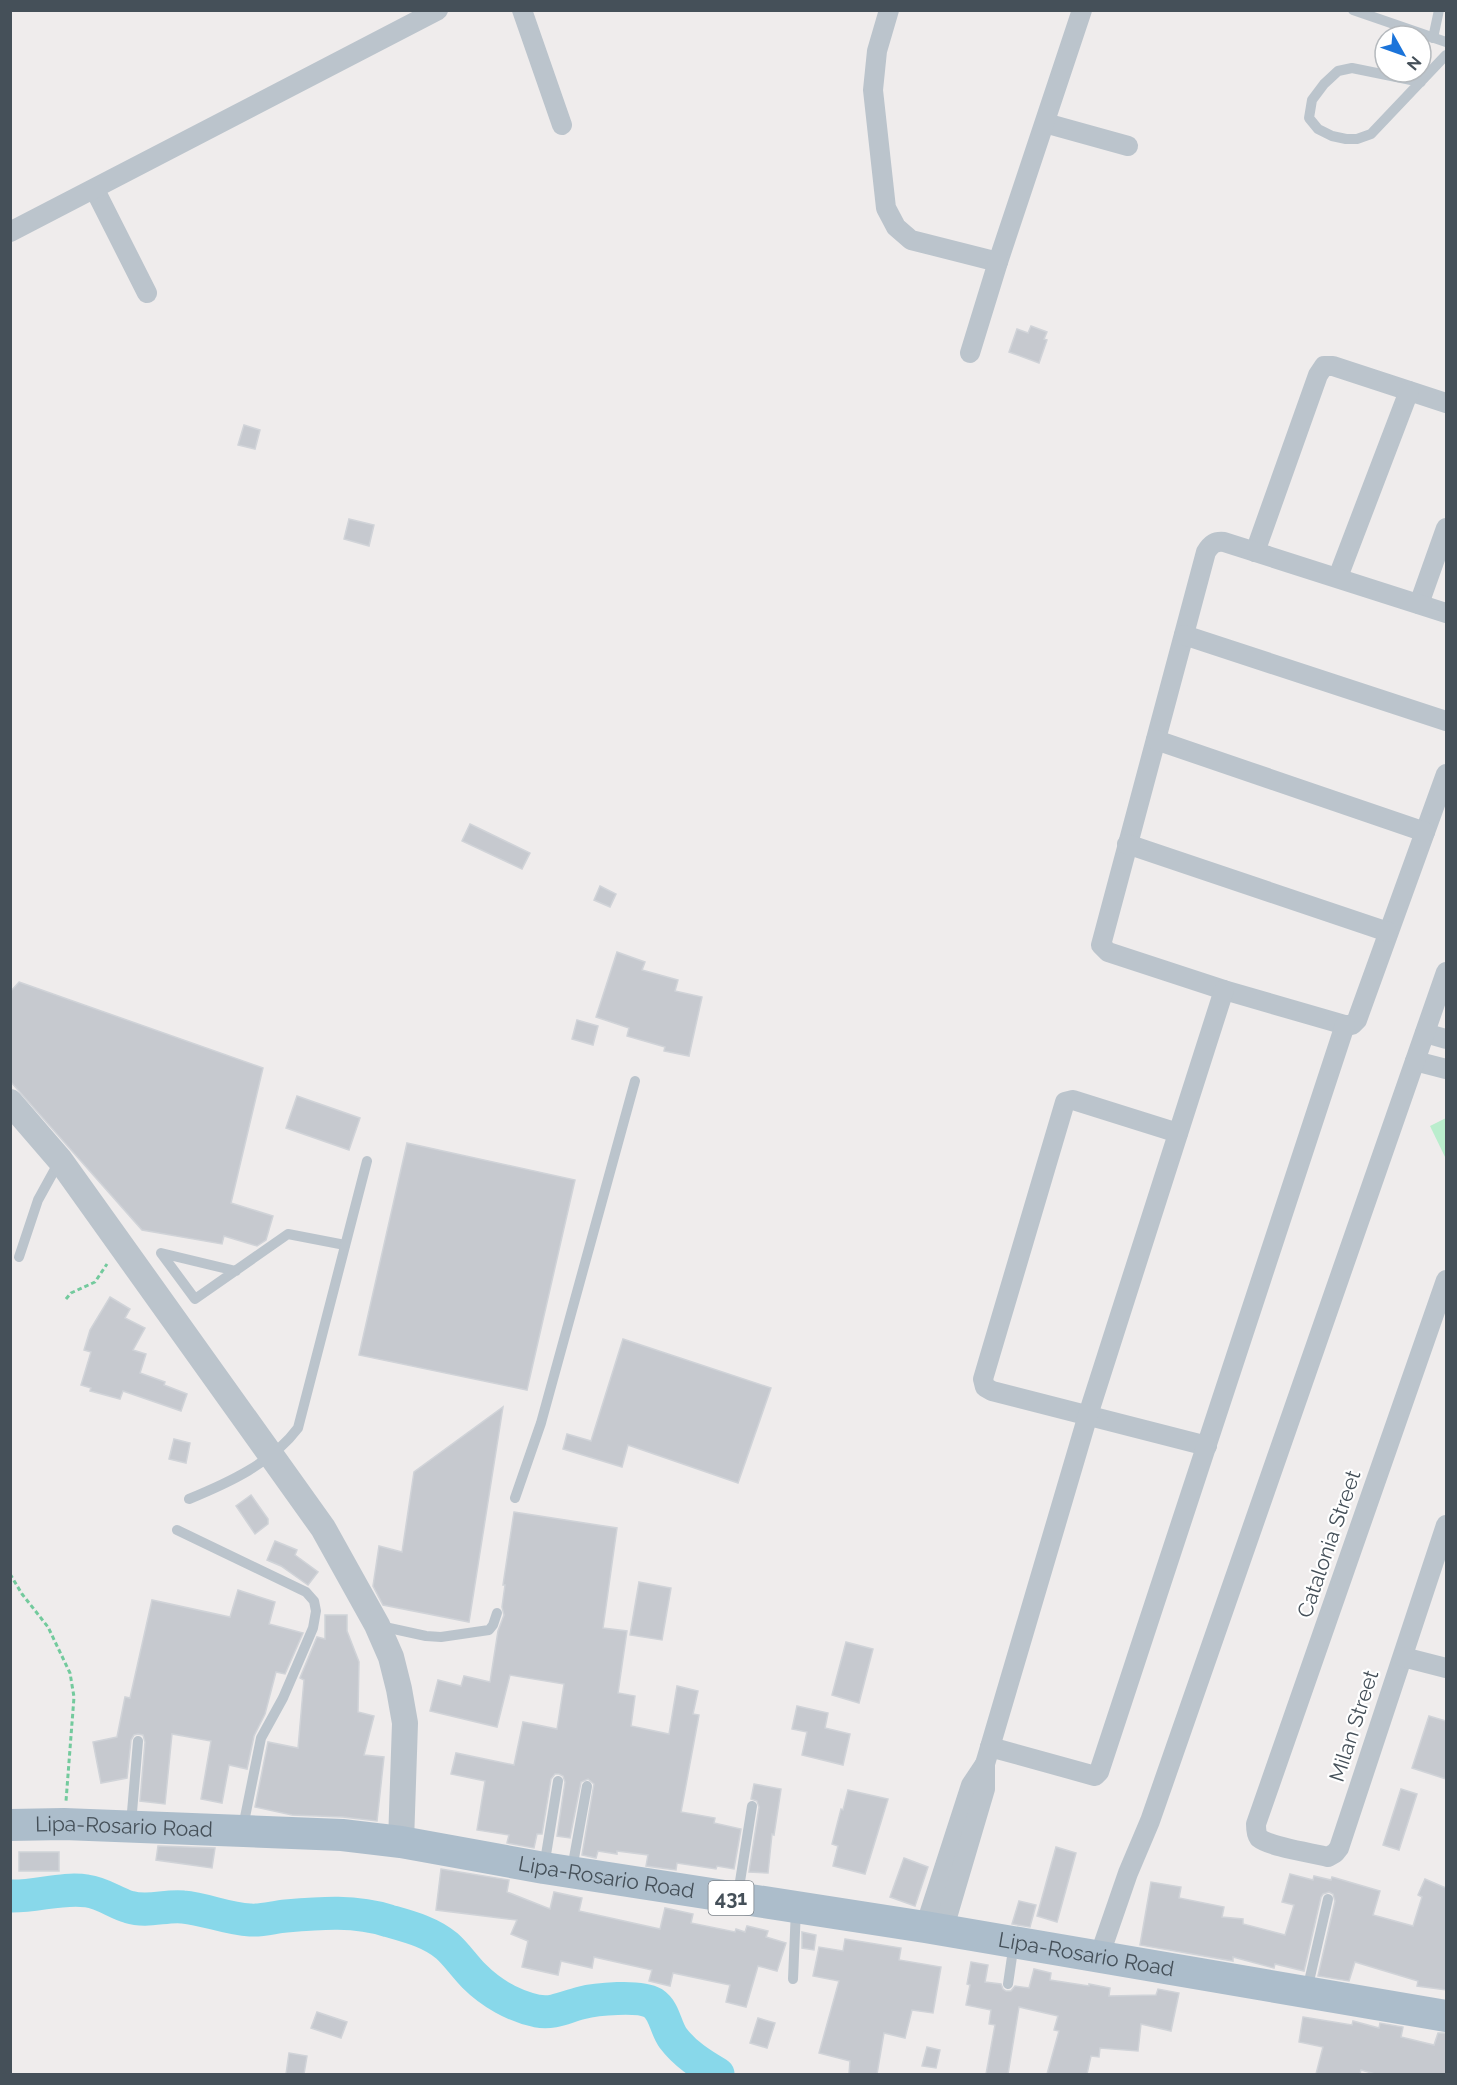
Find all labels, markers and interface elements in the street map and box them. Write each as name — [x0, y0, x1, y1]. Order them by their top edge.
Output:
north arrow — [1373, 24, 1433, 84]
text: N — [1403, 53, 1425, 74]
street label: Catalonia Street — [1292, 1467, 1365, 1621]
street label: Milan Street — [1324, 1667, 1383, 1785]
street label: Lipa-Rosario Road — [35, 1811, 213, 1842]
street label: Lipa-Rosario Road — [516, 1851, 696, 1903]
road number: 431 — [708, 1881, 754, 1915]
street label: Lipa-Rosario Road — [996, 1927, 1176, 1981]

